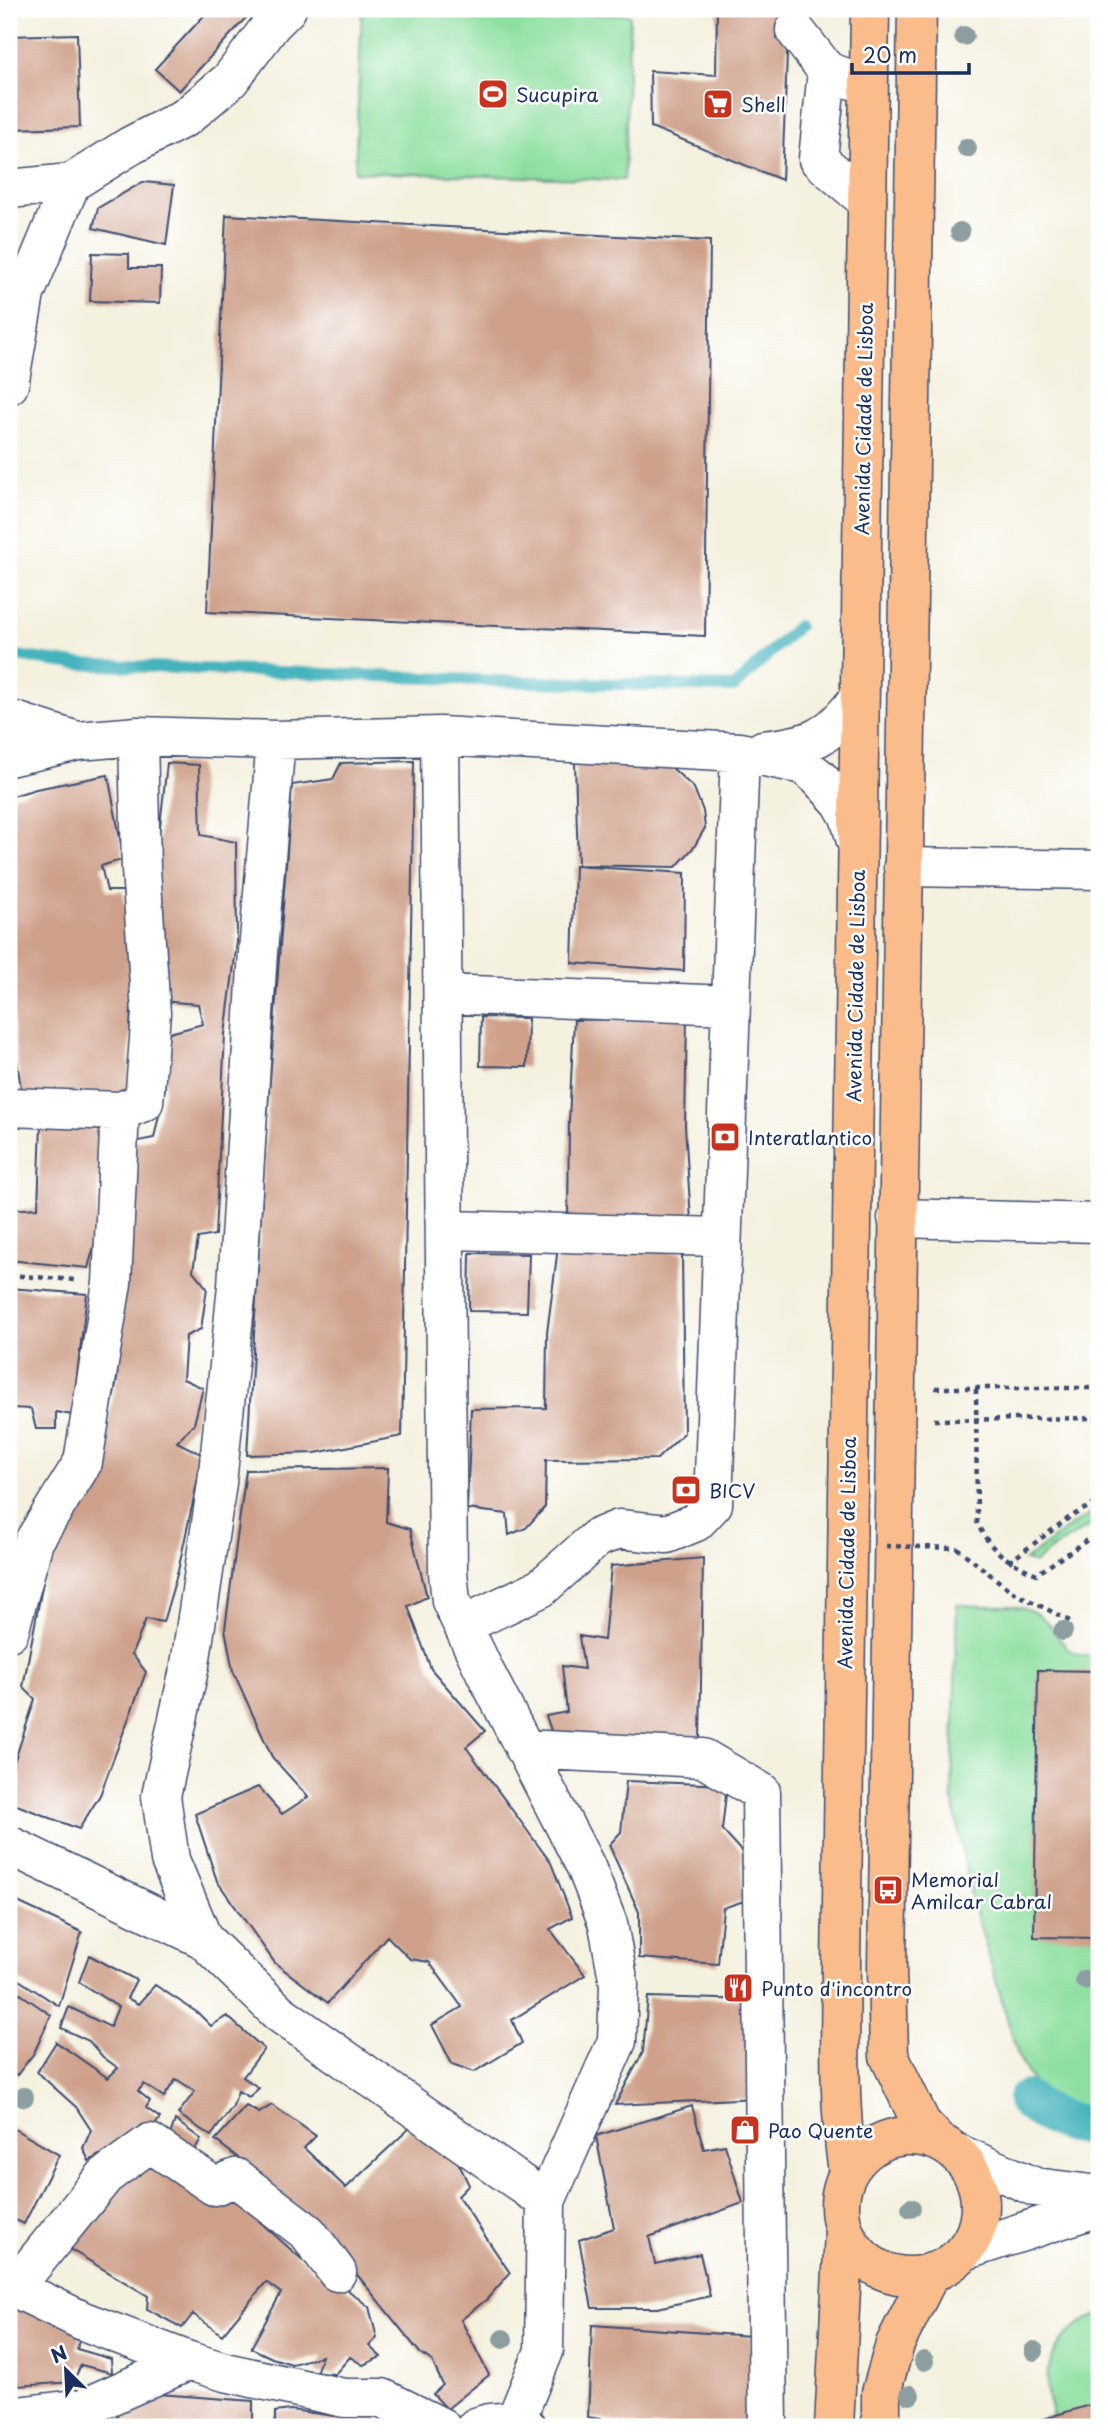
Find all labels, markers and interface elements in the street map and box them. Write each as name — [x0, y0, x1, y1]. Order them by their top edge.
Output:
scale bar — [852, 32, 970, 76]
text: 20 m — [863, 38, 917, 70]
sports icon: Sucupira — [476, 77, 510, 111]
place label: Sucupira — [516, 80, 598, 108]
supermarket icon: Shell — [701, 87, 735, 121]
place label: Shell — [741, 90, 786, 118]
street label: Avenida Cidade de Lisboa — [847, 302, 879, 535]
street label: Avenida Cidade de Lisboa — [839, 869, 871, 1102]
bank icon: Interatlantico — [708, 1120, 742, 1154]
place label: Interatlantico — [748, 1123, 872, 1151]
street label: Avenida Cidade de Lisboa — [830, 1436, 862, 1669]
bank icon: BICV — [669, 1473, 703, 1507]
place label: BICV — [709, 1476, 755, 1504]
place label: Memorial Amilcar Cabral — [911, 1865, 1052, 1915]
bus stop icon: Memorial Amilcar Cabral — [871, 1873, 905, 1907]
restaurant icon: Punto d'incontro — [721, 1971, 755, 2005]
place label: Punto d'incontro — [761, 1974, 912, 2002]
shop icon: Pao Quente — [728, 2113, 762, 2147]
place label: Pao Quente — [768, 2116, 873, 2144]
north arrow — [32, 2334, 102, 2404]
text: N — [46, 2338, 71, 2369]

